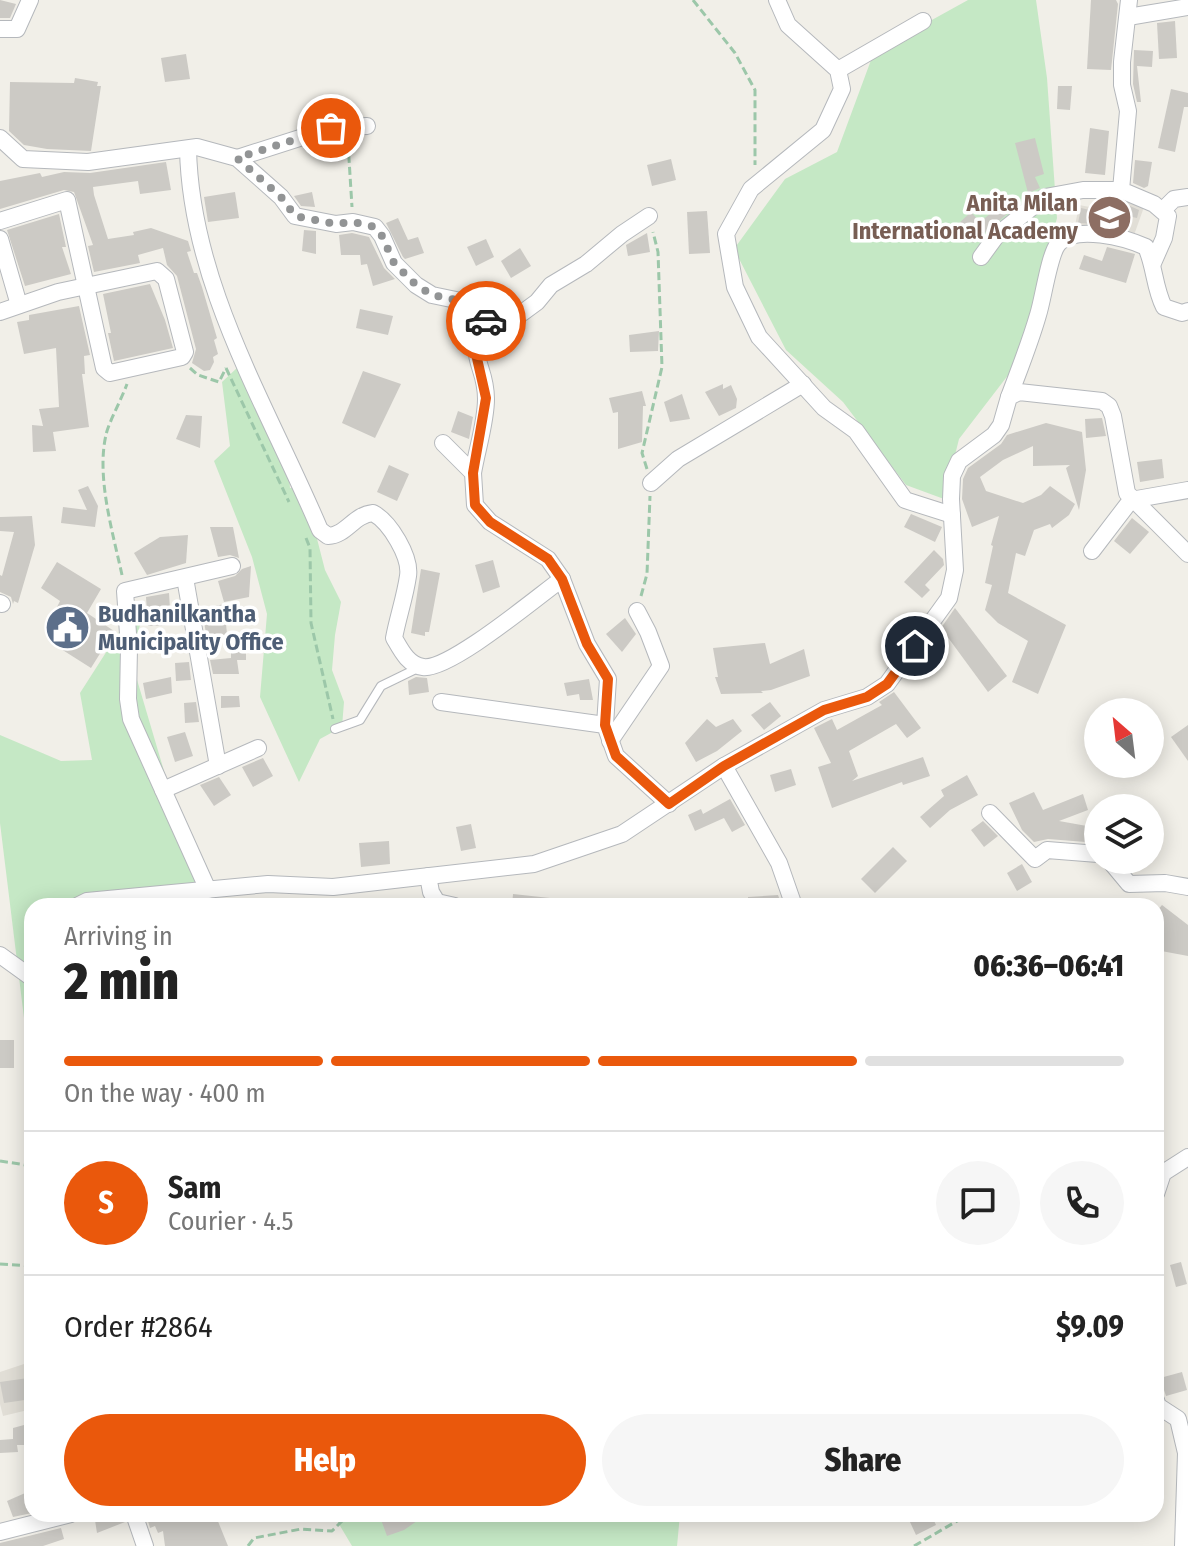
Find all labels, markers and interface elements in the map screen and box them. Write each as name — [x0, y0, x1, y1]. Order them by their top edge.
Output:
pin — [297, 94, 365, 162]
icon: bag — [309, 106, 353, 150]
place label: Anita Milan International Academy — [852, 189, 1079, 245]
school or university icon: Anita Milan International Academy — [1085, 193, 1133, 241]
courier — [446, 281, 526, 361]
icon: car — [464, 299, 508, 343]
place label: Budhanilkantha Municipality Office — [98, 600, 284, 656]
public building icon: Budhanilkantha Municipality Office — [43, 604, 91, 652]
pin — [881, 612, 949, 680]
icon: home — [893, 624, 937, 668]
north arrow — [1084, 698, 1164, 778]
map controls — [1084, 698, 1164, 874]
button: layers — [1084, 794, 1164, 874]
text: Arriving in — [64, 921, 173, 952]
text: 06:36–06:41 — [973, 948, 1124, 984]
text: 2 min — [64, 950, 179, 1013]
text: On the way · 400 m — [64, 1078, 265, 1109]
button: chat — [936, 1161, 1020, 1245]
button: phone — [1040, 1161, 1124, 1245]
text: Sam — [168, 1170, 221, 1206]
text: S — [98, 1185, 114, 1221]
text: Courier · 4.5 — [168, 1206, 294, 1237]
text: Order #2864 — [64, 1309, 212, 1345]
text: $9.09 — [1056, 1309, 1124, 1345]
button: Help — [64, 1414, 586, 1506]
button: Share — [602, 1414, 1124, 1506]

